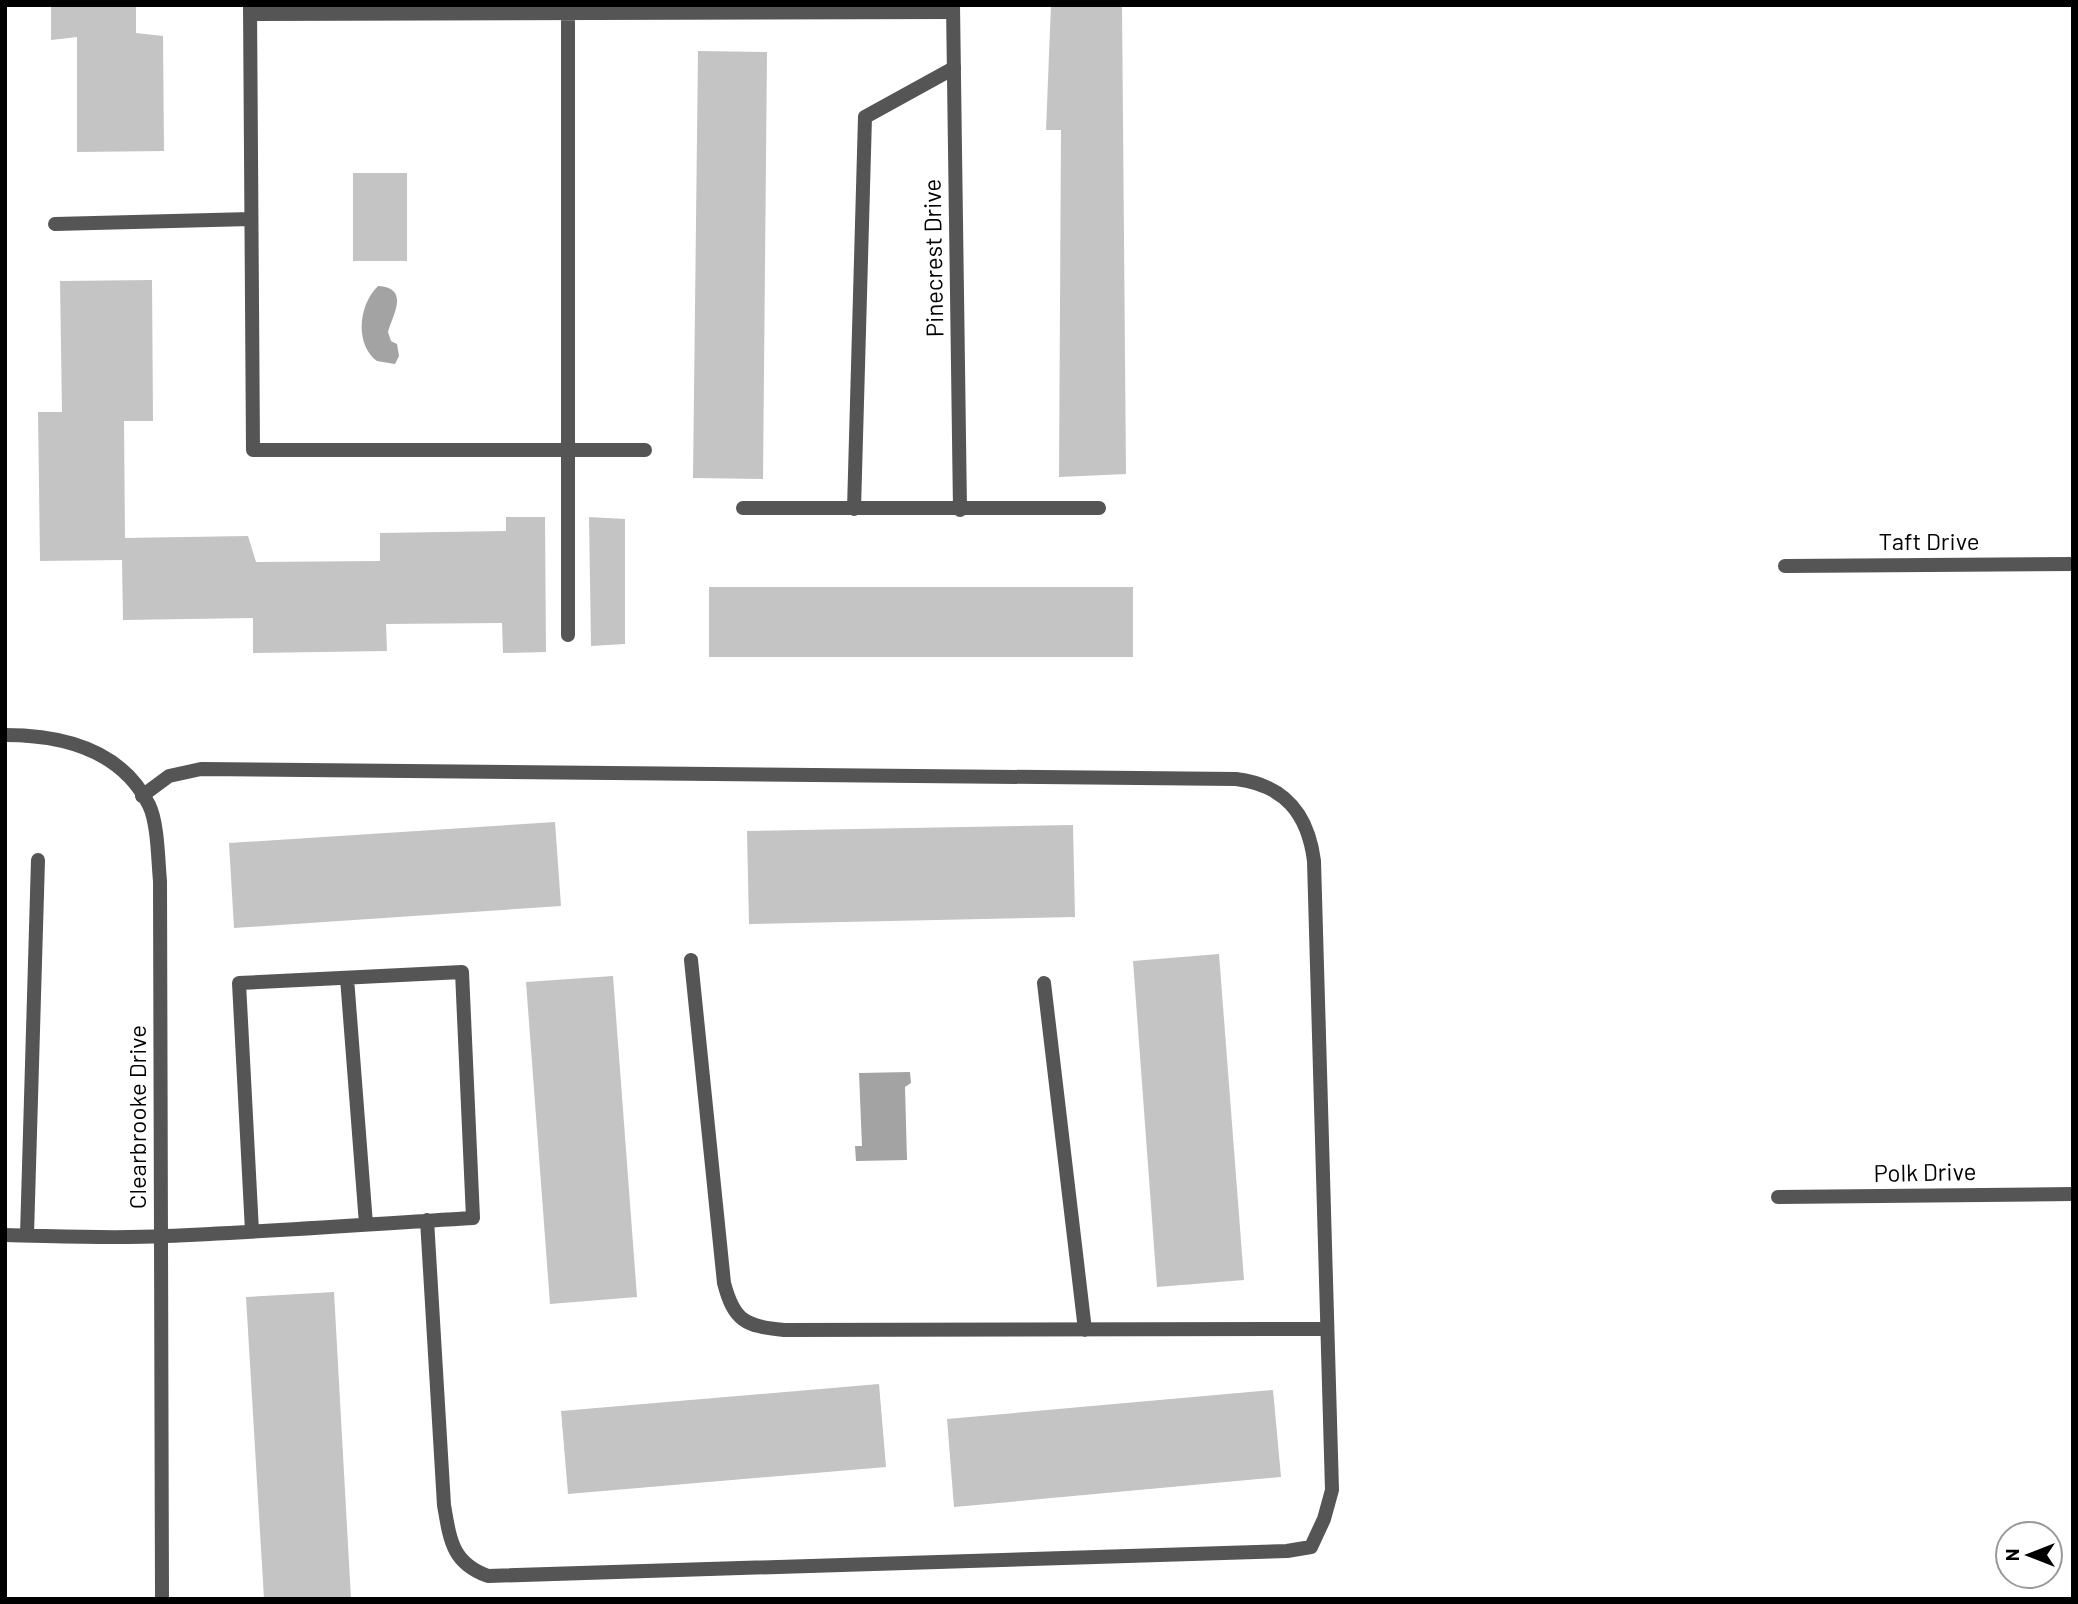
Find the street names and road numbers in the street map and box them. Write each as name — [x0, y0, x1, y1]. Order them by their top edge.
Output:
street label: Pinecrest Drive — [917, 179, 948, 337]
street label: Taft Drive — [1878, 526, 1980, 555]
street label: Clearbrooke Drive — [122, 1025, 151, 1209]
street label: Polk Drive — [1873, 1156, 1977, 1187]

